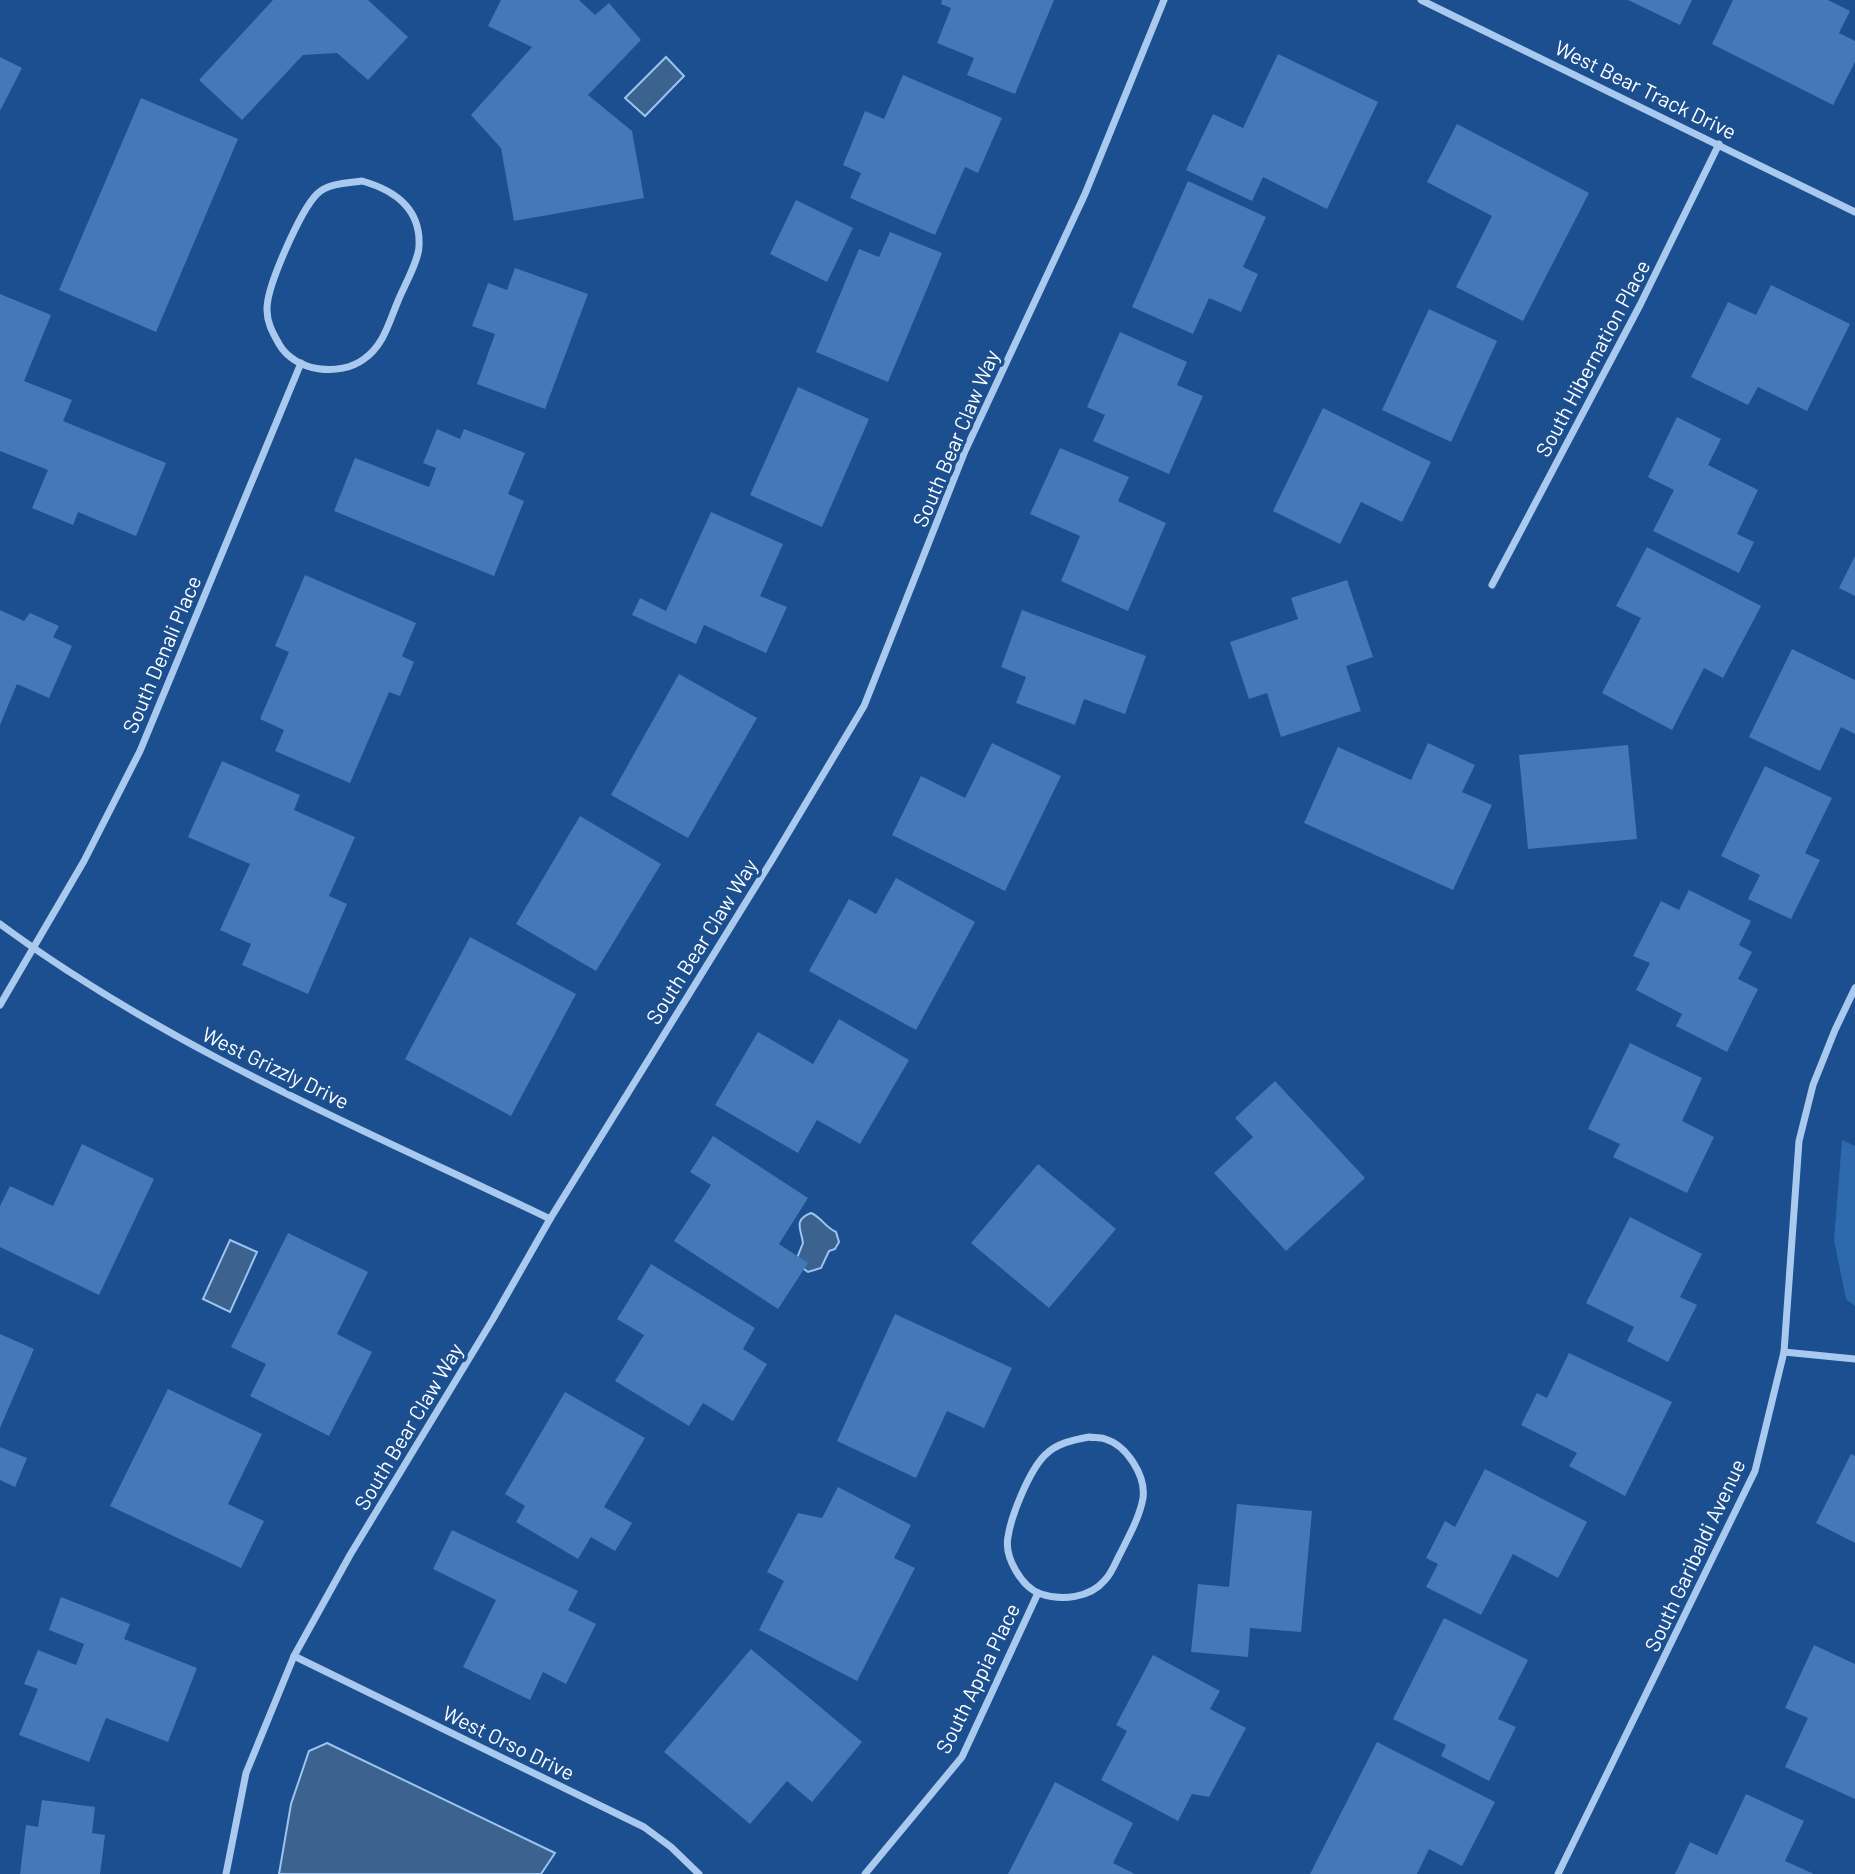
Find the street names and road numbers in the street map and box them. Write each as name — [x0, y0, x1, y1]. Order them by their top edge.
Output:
street label: West Bear Track Drive — [1551, 34, 1741, 144]
street label: South Hibernation Place — [1529, 255, 1655, 461]
street label: South Bear Claw Way — [906, 345, 1004, 530]
street label: South Denali Place — [117, 571, 205, 737]
street label: South Bear Claw Way — [640, 853, 762, 1028]
street label: West Grizzly Drive — [198, 1021, 354, 1113]
street label: South Bear Claw Way — [348, 1338, 468, 1514]
street label: South Garibaldi Avenue — [1638, 1455, 1750, 1655]
street label: South Appia Place — [930, 1599, 1024, 1757]
street label: West Orso Drive — [439, 1699, 579, 1785]

